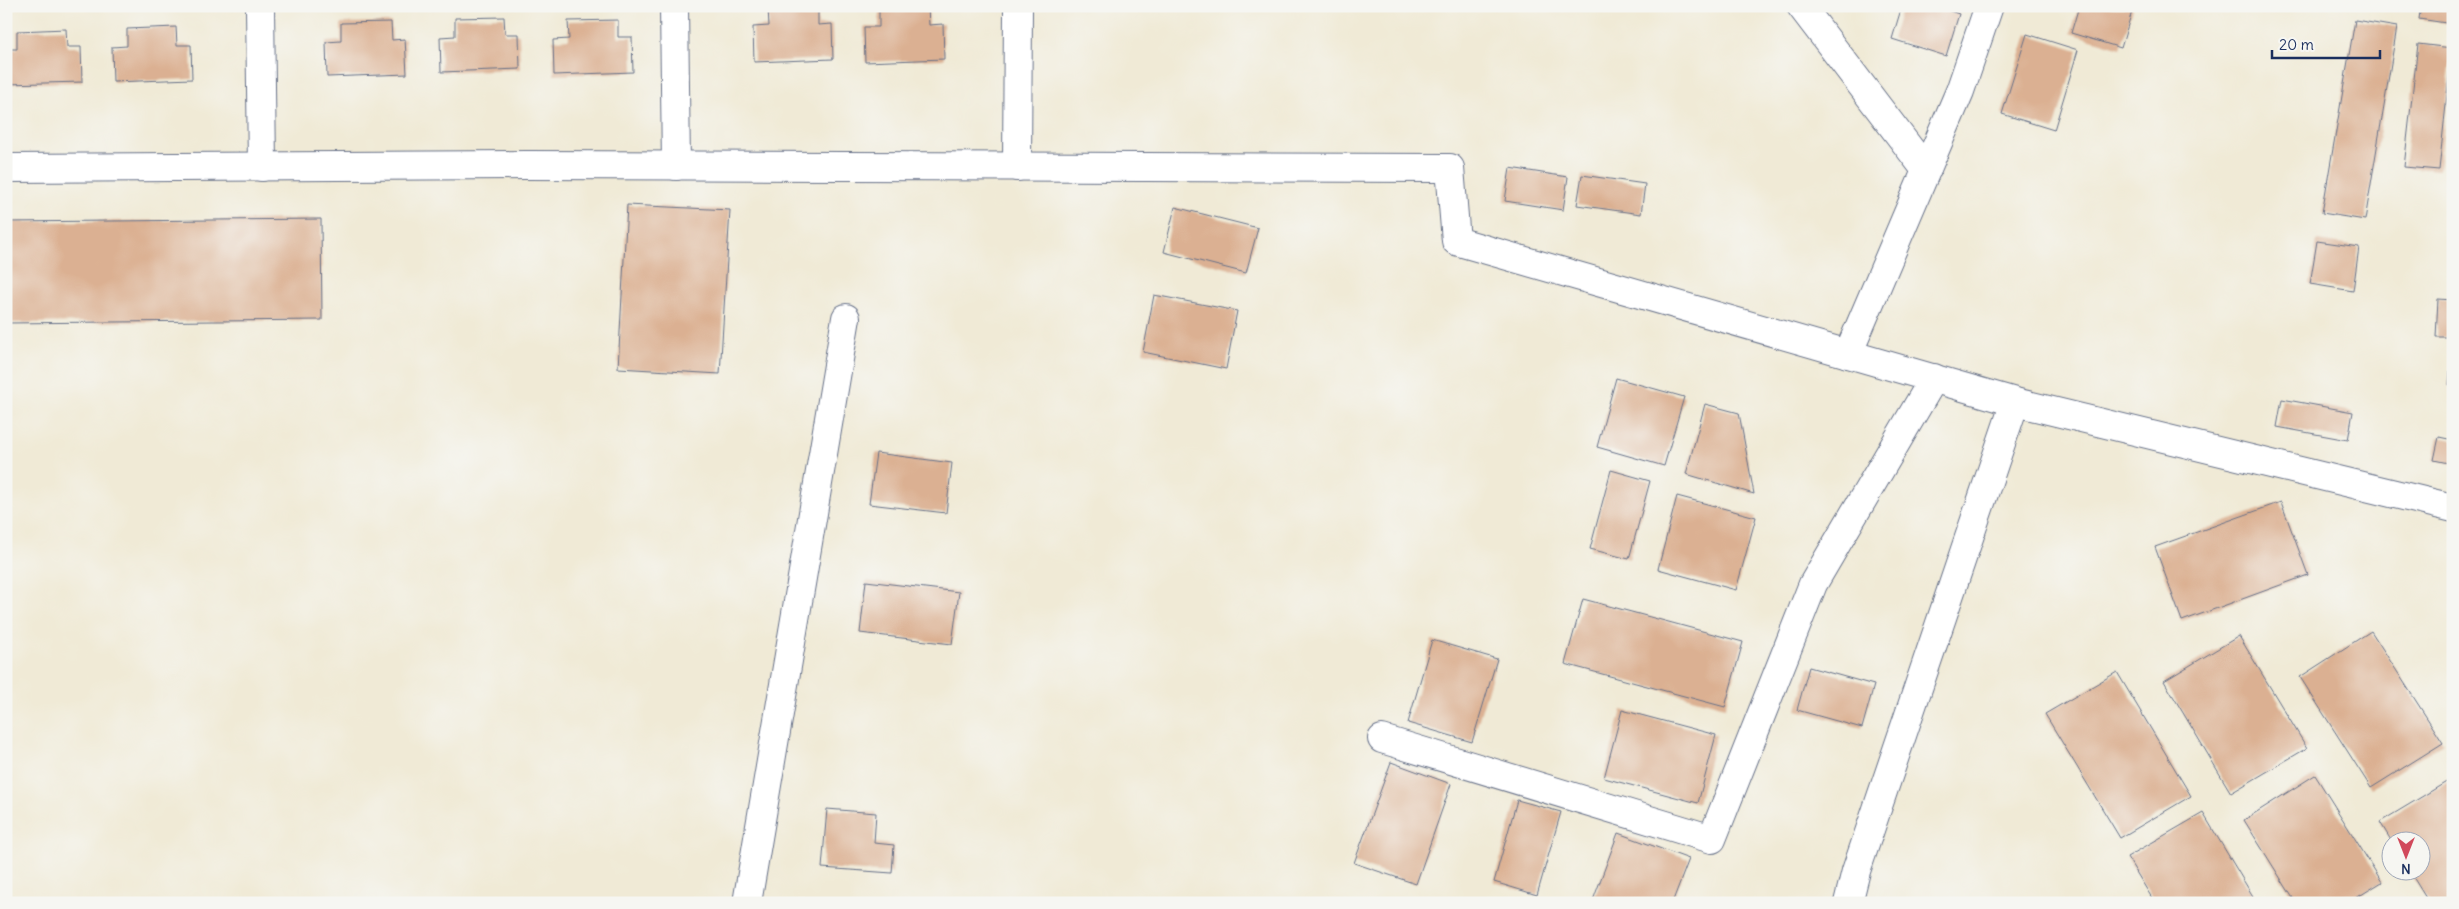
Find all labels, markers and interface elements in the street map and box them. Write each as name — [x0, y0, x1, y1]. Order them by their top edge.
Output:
scale bar — [2272, 28, 2379, 60]
text: 20 m — [2279, 35, 2314, 54]
north arrow — [2382, 832, 2432, 882]
text: N — [2401, 860, 2411, 878]

